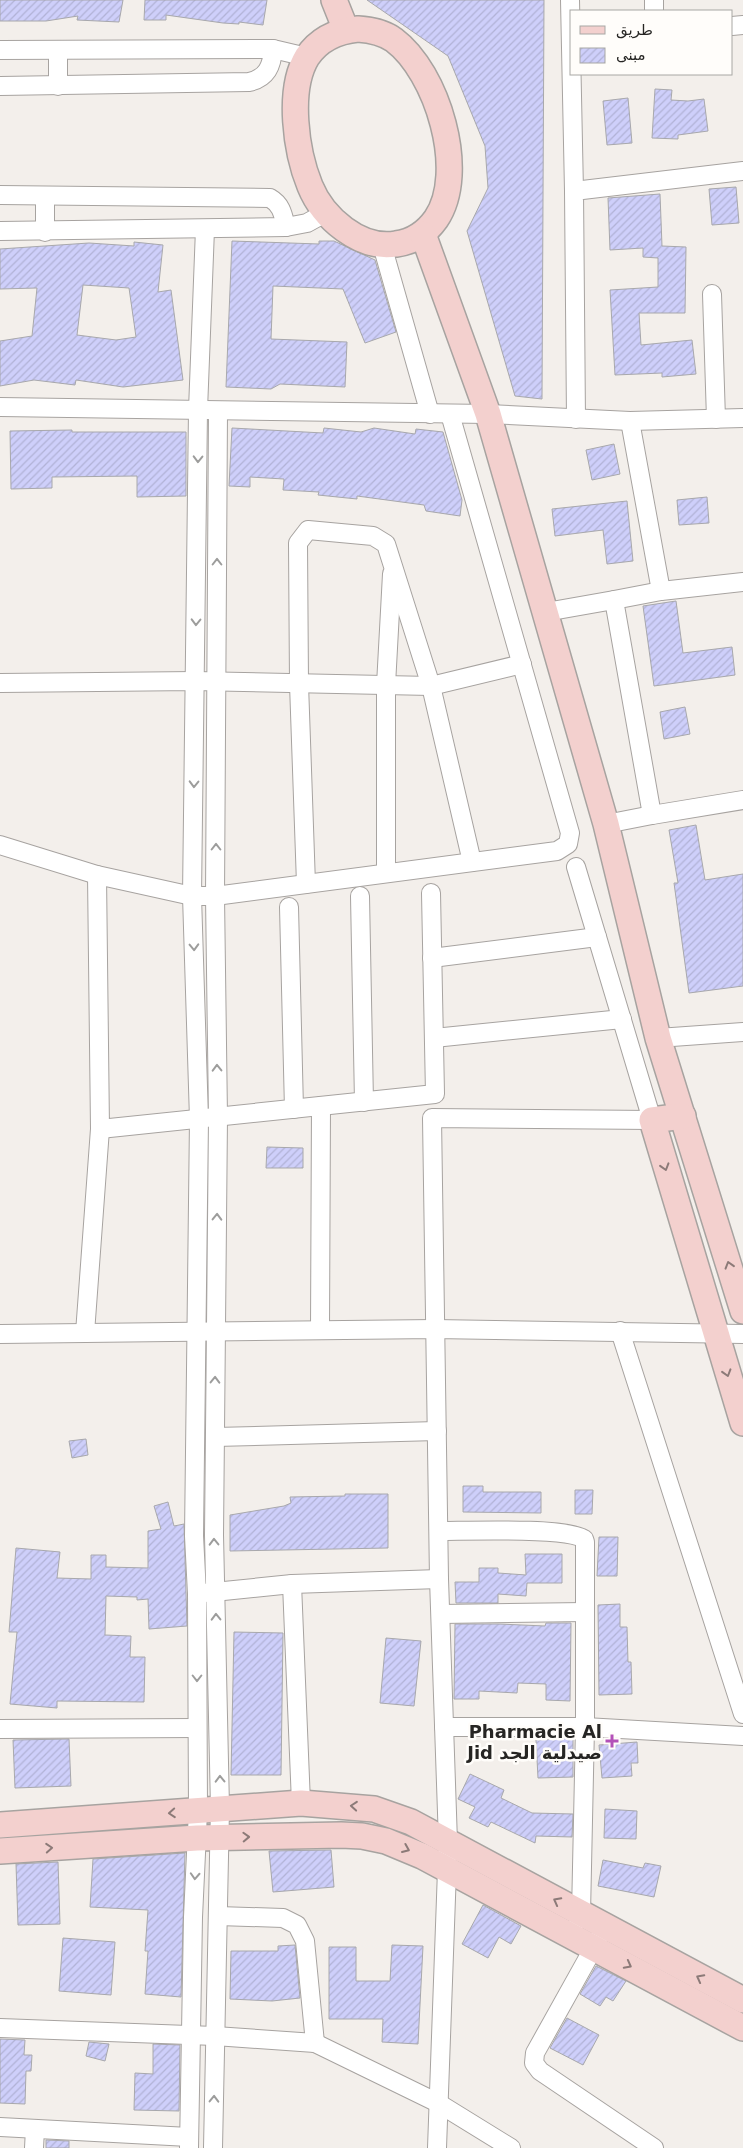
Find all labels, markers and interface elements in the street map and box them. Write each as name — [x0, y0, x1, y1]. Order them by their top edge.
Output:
legend — [570, 10, 733, 75]
text: طريق — [616, 21, 653, 39]
text: مبنى — [616, 46, 646, 64]
one-way arrow — [193, 456, 203, 463]
one-way arrow — [212, 558, 222, 566]
one-way arrow — [191, 618, 201, 626]
one-way arrow — [189, 780, 199, 788]
one-way arrow — [210, 843, 221, 851]
one-way arrow — [189, 943, 199, 951]
one-way arrow — [212, 1064, 222, 1072]
one-way arrow — [660, 1163, 670, 1171]
one-way arrow — [212, 1213, 222, 1221]
one-way arrow — [724, 1261, 734, 1269]
one-way arrow — [722, 1368, 732, 1377]
one-way arrow — [210, 1376, 220, 1384]
one-way arrow — [209, 1538, 219, 1546]
one-way arrow — [210, 1613, 221, 1621]
one-way arrow — [192, 1674, 202, 1682]
place label: Pharmacie Al Jid صيدلية الجد — [465, 1721, 602, 1763]
marker: Pharmacie Al Jid صيدلية الجد — [606, 1735, 618, 1747]
one-way arrow — [214, 1775, 225, 1783]
one-way arrow — [350, 1801, 358, 1812]
one-way arrow — [168, 1807, 176, 1818]
one-way arrow — [242, 1831, 250, 1842]
one-way arrow — [45, 1842, 53, 1853]
one-way arrow — [401, 1843, 410, 1854]
one-way arrow — [189, 1872, 200, 1880]
one-way arrow — [553, 1897, 562, 1907]
one-way arrow — [622, 1959, 631, 1969]
one-way arrow — [696, 1974, 705, 1984]
one-way arrow — [209, 2095, 219, 2103]

